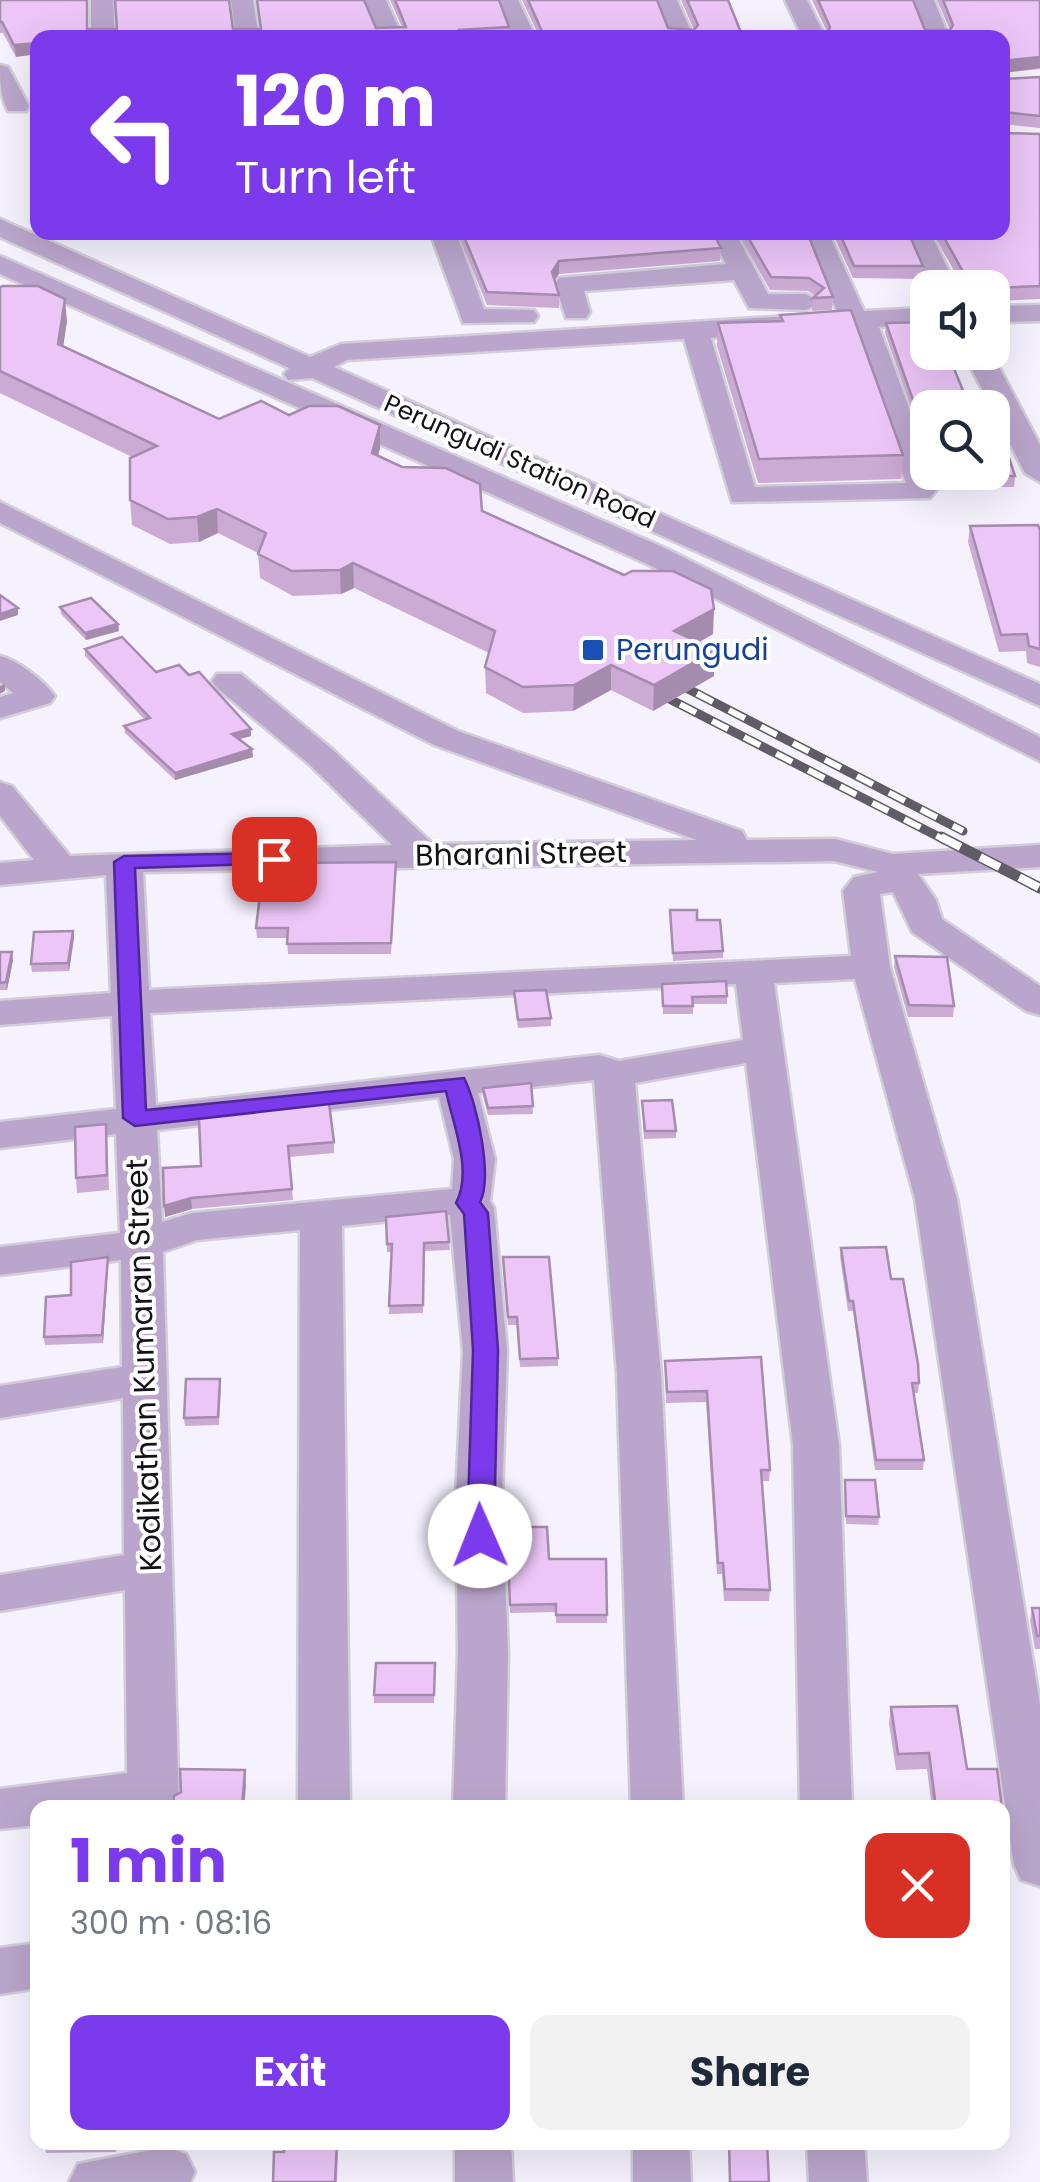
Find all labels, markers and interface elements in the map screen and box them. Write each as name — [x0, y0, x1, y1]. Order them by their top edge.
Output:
text: 120 m — [235, 52, 436, 151]
icon: left — [70, 70, 200, 200]
text: Turn left — [235, 146, 416, 209]
map controls — [910, 270, 1010, 490]
button: sound — [910, 270, 1010, 370]
street label: Perungudi Station Road — [379, 386, 661, 537]
button: search — [910, 390, 1010, 490]
place label: Perungudi — [616, 628, 769, 671]
marker: Perungudi — [580, 637, 606, 663]
pin — [232, 817, 317, 902]
street label: Bharani Street — [415, 830, 627, 877]
icon: arrive — [247, 832, 302, 887]
street label: Kodikathan Kumaran Street — [115, 1158, 172, 1572]
position arrow — [428, 1484, 532, 1588]
text: 1 min — [70, 1819, 227, 1903]
button: close — [865, 1833, 970, 1938]
text: 300 m · 08:16 — [70, 1900, 272, 1945]
button: Exit — [70, 2015, 510, 2130]
button: Share — [530, 2015, 970, 2130]

